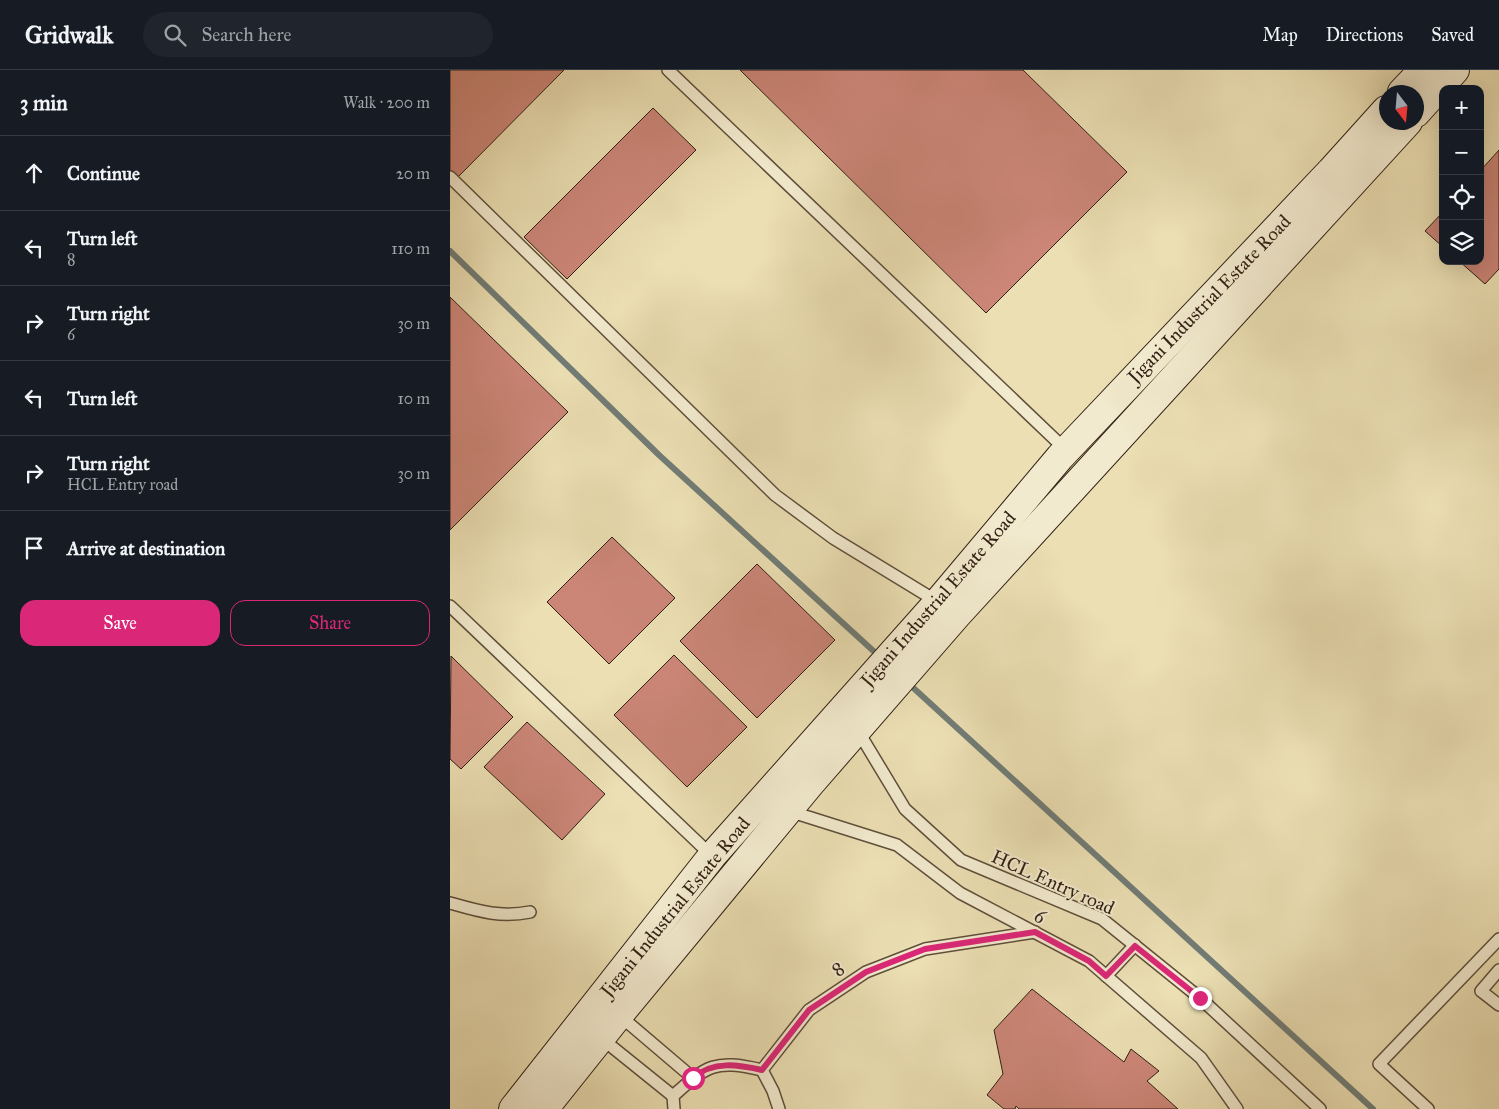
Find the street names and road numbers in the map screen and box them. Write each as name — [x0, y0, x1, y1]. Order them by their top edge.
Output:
street label: Jigani Industrial Estate Road — [1121, 210, 1297, 390]
street label: Jigani Industrial Estate Road — [854, 506, 1022, 694]
street label: Jigani Industrial Estate Road — [594, 812, 756, 1004]
street label: HCL Entry road — [988, 845, 1119, 920]
street label: 6 — [1030, 904, 1051, 929]
street label: 8 — [827, 957, 849, 981]

